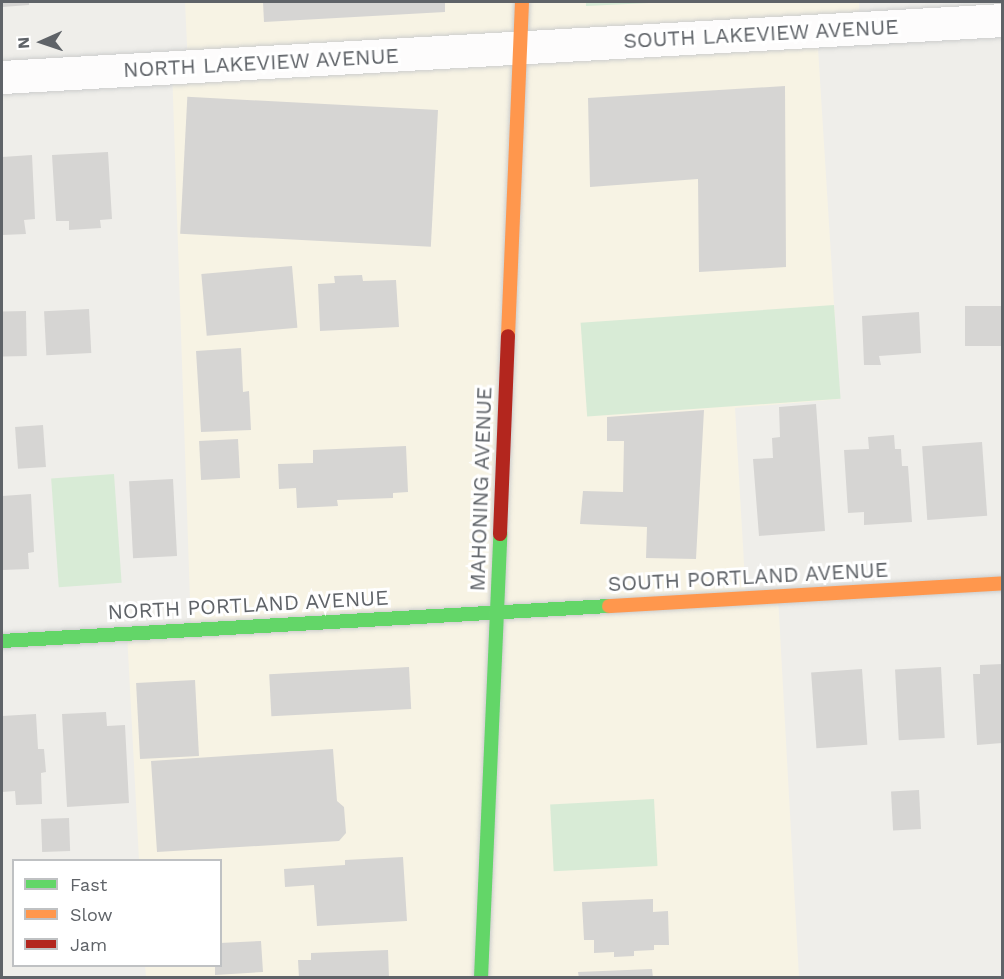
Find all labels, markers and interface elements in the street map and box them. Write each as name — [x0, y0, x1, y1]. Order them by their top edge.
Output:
north arrow — [12, 12, 72, 72]
street label: SOUTH LAKEVIEW AVENUE — [622, 14, 900, 54]
text: N — [14, 37, 33, 49]
street label: NORTH LAKEVIEW AVENUE — [122, 43, 400, 83]
street label: MAHONING AVENUE — [465, 386, 497, 592]
street label: SOUTH PORTLAND AVENUE — [607, 557, 889, 597]
street label: NORTH PORTLAND AVENUE — [106, 585, 390, 625]
legend — [12, 859, 222, 967]
text: Fast — [70, 874, 107, 895]
text: Slow — [70, 904, 113, 925]
text: Jam — [70, 934, 107, 955]

